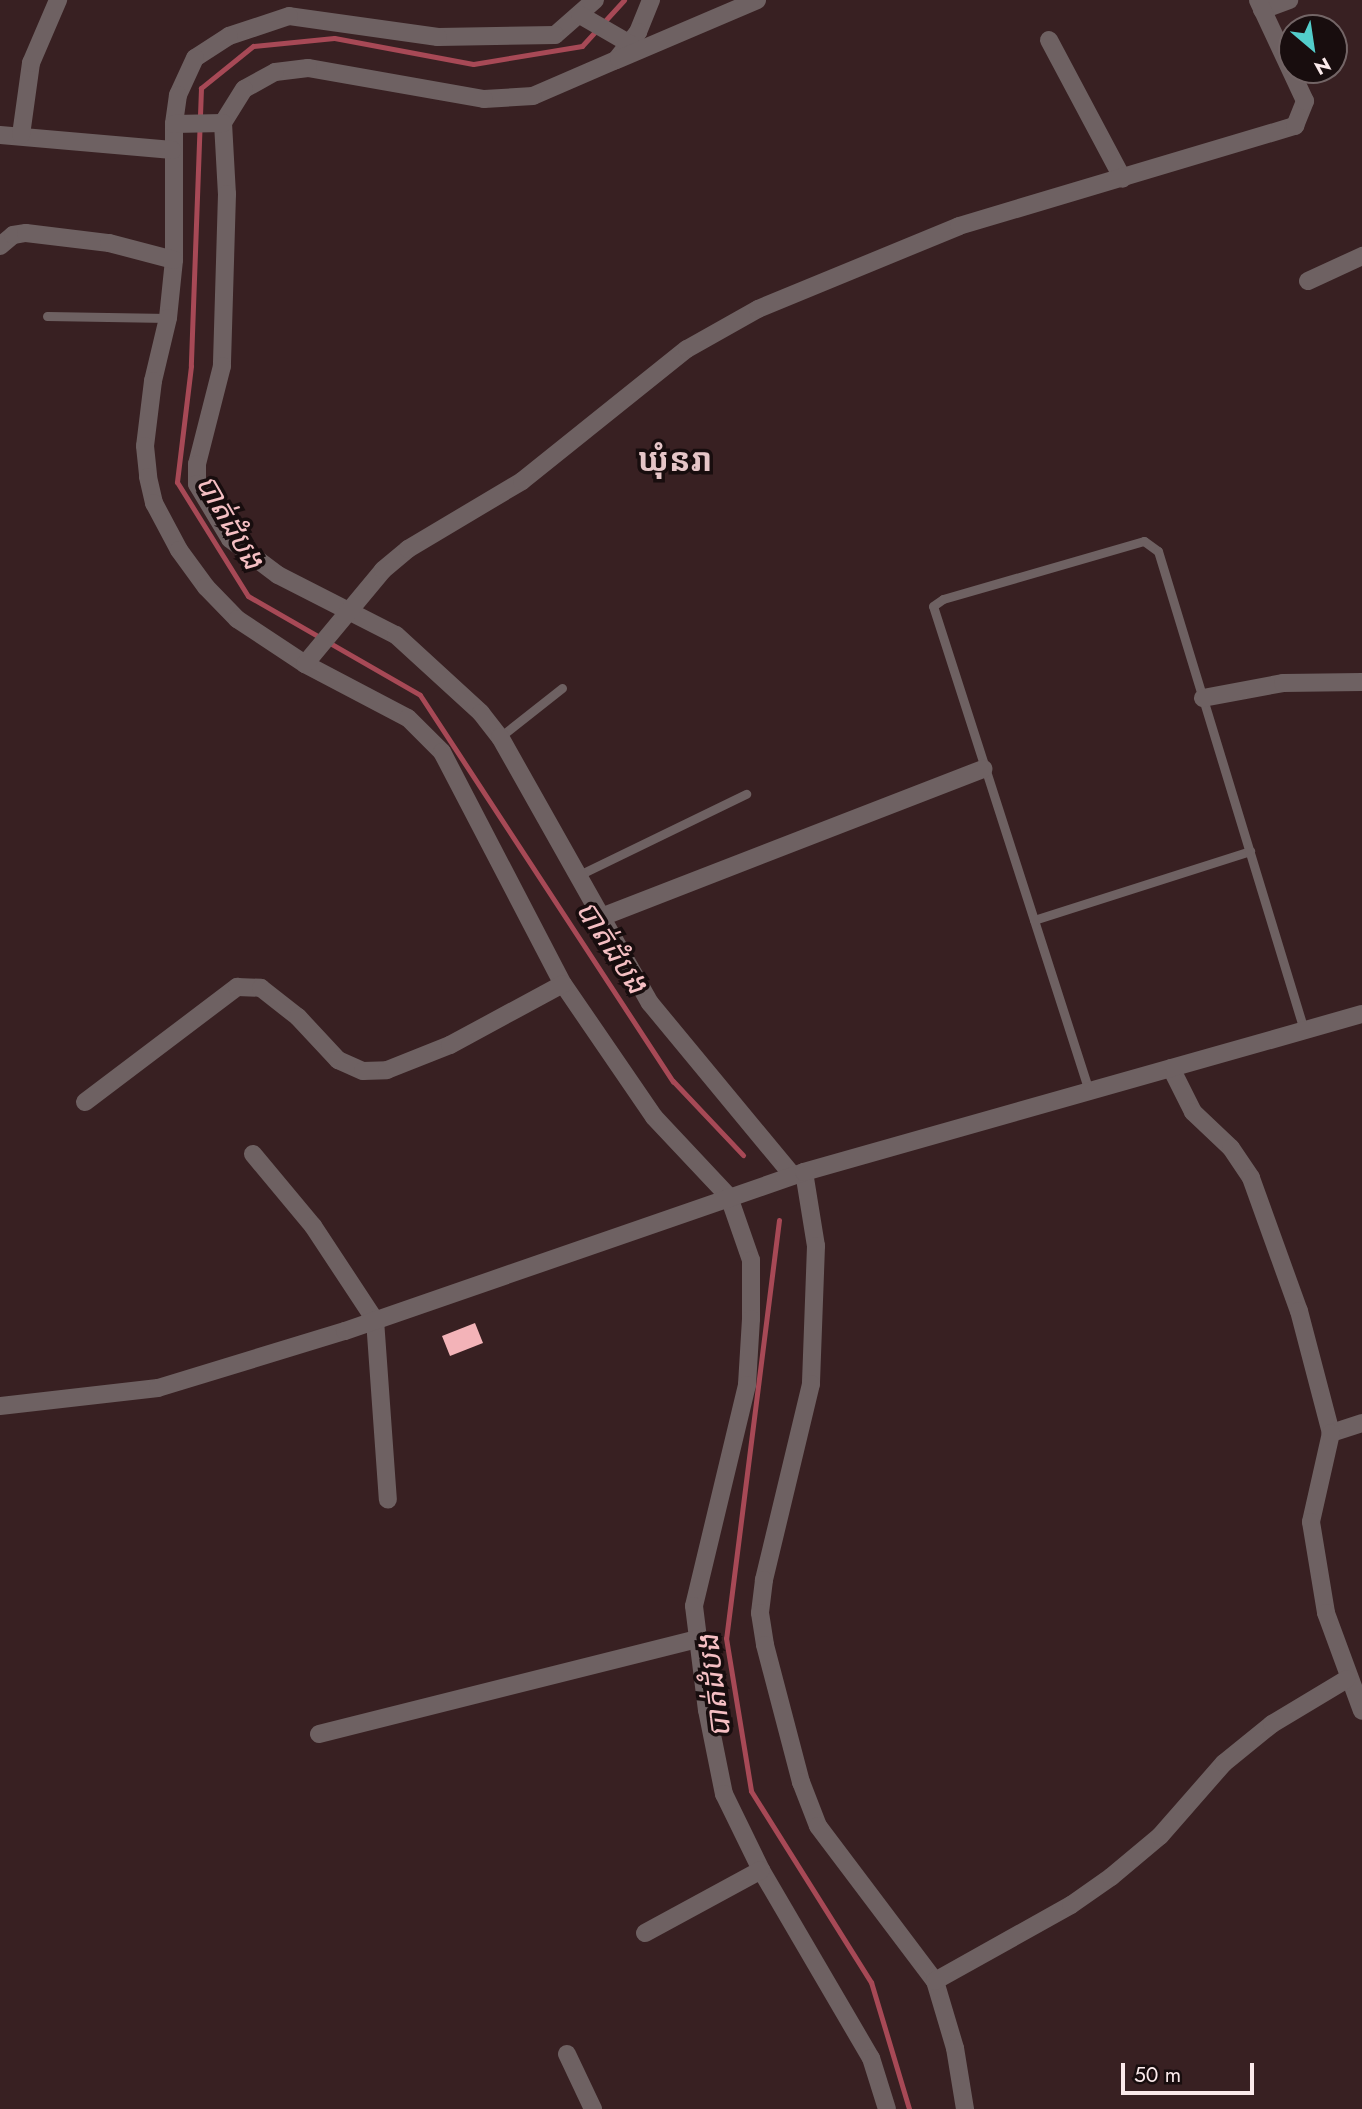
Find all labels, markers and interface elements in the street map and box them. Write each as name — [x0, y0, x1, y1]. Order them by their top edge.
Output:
north arrow — [1278, 14, 1348, 84]
text: N — [1309, 51, 1336, 82]
district label: ឃុំនរា — [638, 441, 712, 479]
water label: បាត់ដំបង — [188, 468, 272, 576]
water label: បាត់ដំបង — [569, 894, 655, 1000]
water label: បាត់ដំបង — [690, 1632, 738, 1740]
scale bar — [1124, 2050, 1257, 2094]
text: 50 m — [1134, 2060, 1181, 2090]

